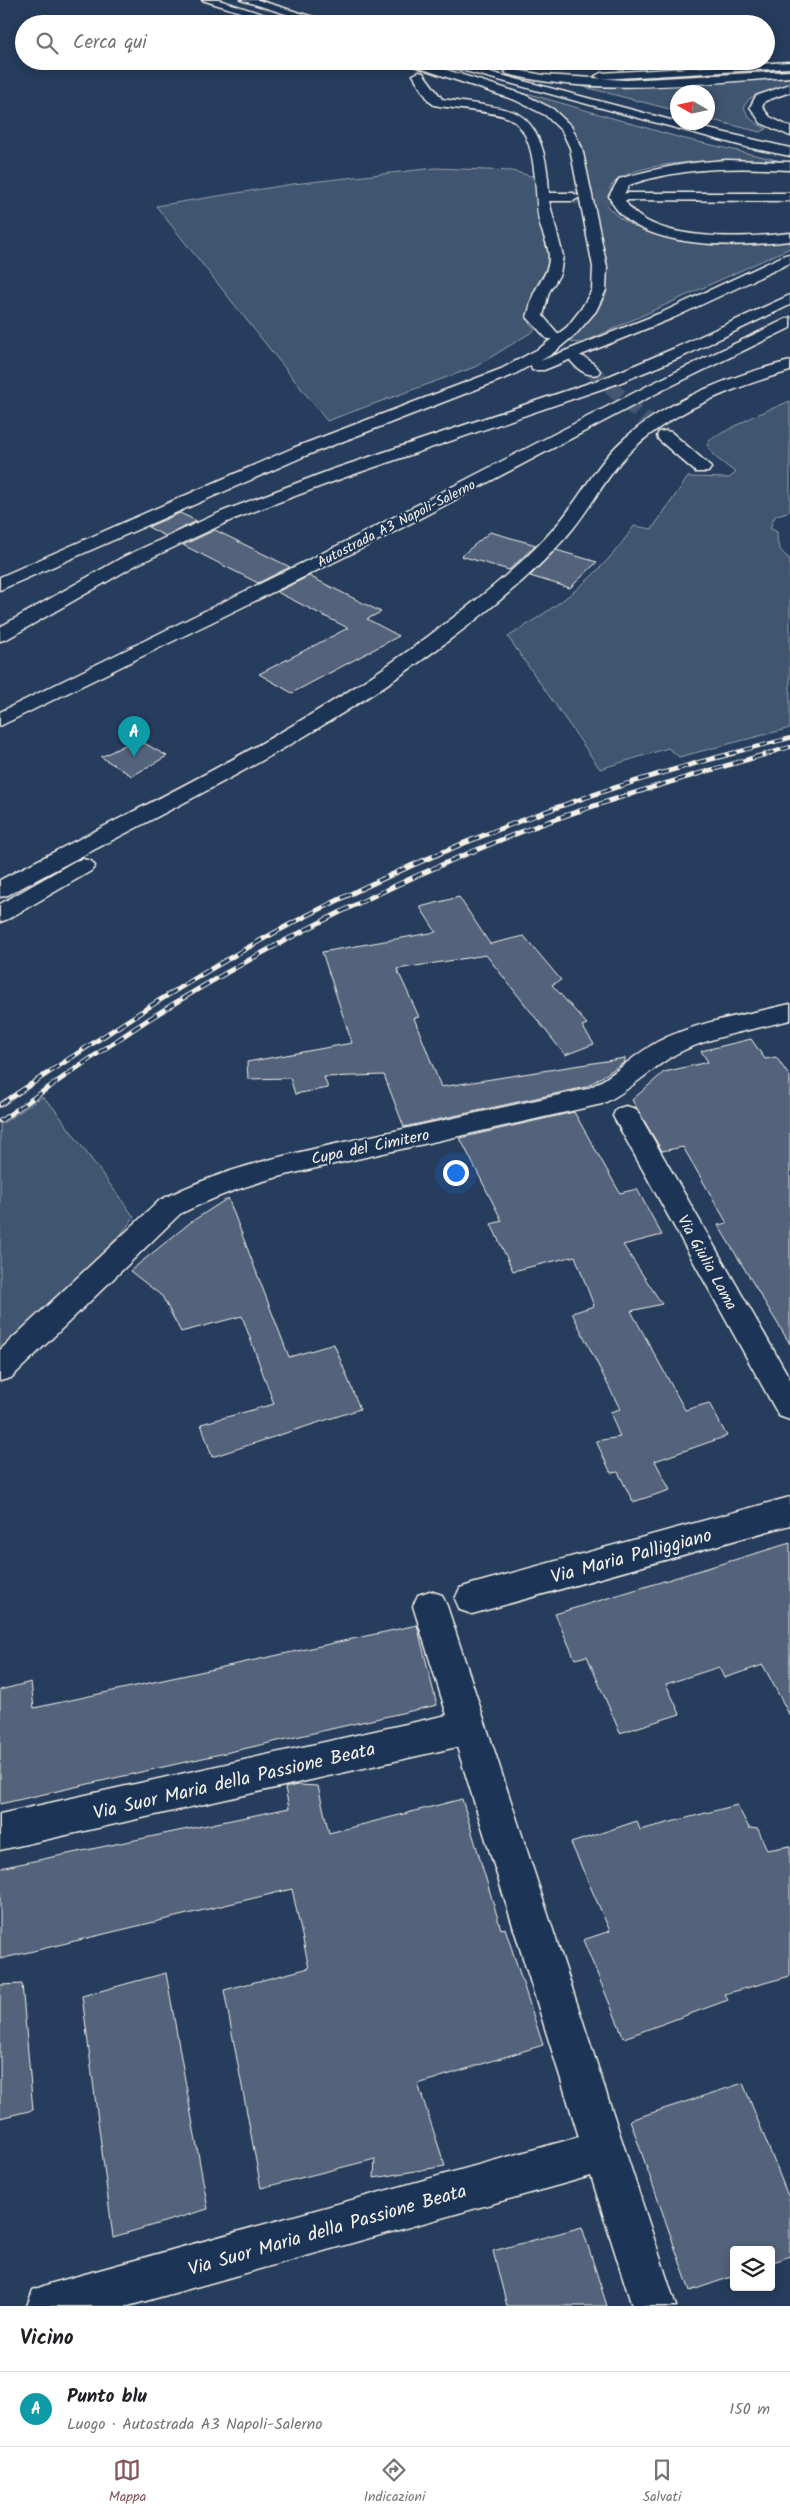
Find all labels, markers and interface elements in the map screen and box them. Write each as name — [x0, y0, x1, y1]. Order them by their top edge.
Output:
search box — [15, 15, 775, 70]
text: Cerca qui — [73, 28, 147, 58]
icon: search — [33, 29, 61, 57]
north arrow — [670, 85, 715, 130]
street label: Autostrada A3 Napoli-Salerno — [313, 474, 480, 573]
pin: A — [118, 716, 150, 757]
street label: Cupa del Cimitero — [309, 1123, 432, 1172]
your location — [443, 1160, 469, 1186]
street label: Via Giulia Lama — [670, 1210, 743, 1315]
street label: Via Maria Palliggiano — [548, 1521, 715, 1593]
street label: Via Suor Maria della Passione Beata — [90, 1735, 378, 1829]
street label: Via Suor Maria della Passione Beata — [185, 2177, 470, 2285]
map controls — [730, 2246, 775, 2291]
button: layers — [730, 2246, 775, 2291]
text: Vicino — [20, 2322, 74, 2355]
text: Punto blu — [67, 2382, 147, 2412]
text: A — [31, 2397, 41, 2422]
text: 150 m — [729, 2397, 770, 2422]
text: Luogo · Autostrada A3 Napoli-Salerno — [67, 2412, 323, 2437]
tab: Mappa — [109, 2456, 146, 2508]
tab: Indicazioni — [364, 2456, 425, 2508]
tab: Salvati — [643, 2456, 681, 2508]

